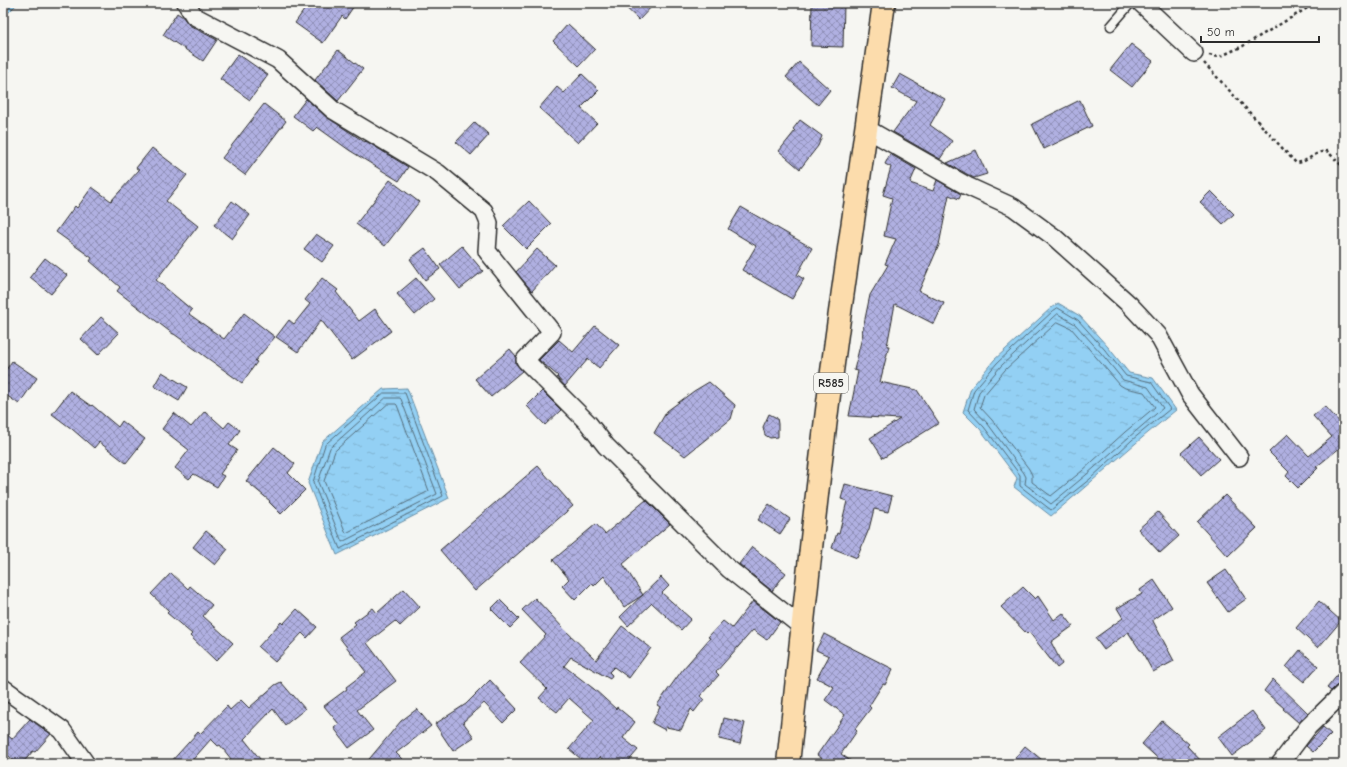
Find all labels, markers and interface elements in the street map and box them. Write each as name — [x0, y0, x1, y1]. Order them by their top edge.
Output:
scale bar — [1201, 18, 1319, 44]
text: 50 m — [1207, 25, 1235, 39]
road number: R585 — [814, 373, 848, 393]

